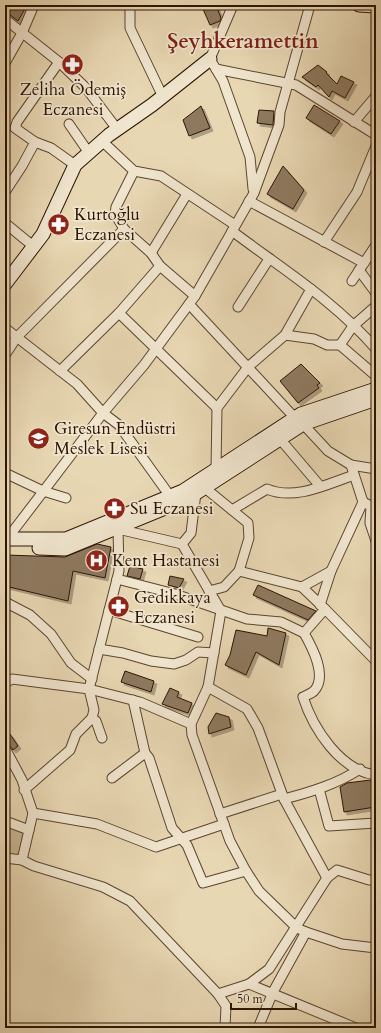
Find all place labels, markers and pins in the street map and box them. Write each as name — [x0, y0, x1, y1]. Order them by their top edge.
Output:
pharmacy icon: Zeliha Ödemiş Eczanesi — [60, 52, 86, 78]
place label: Zeliha Ödemiş Eczanesi — [20, 78, 127, 121]
place label: Kurtoğlu Eczanesi — [74, 203, 140, 246]
pharmacy icon: Kurtoğlu Eczanesi — [46, 211, 72, 237]
place label: Giresun Endüstri Meslek Lisesi — [54, 417, 176, 460]
school or university icon: Giresun Endüstri Meslek Lisesi — [26, 425, 52, 451]
pharmacy icon: Su Eczanesi — [101, 495, 127, 521]
place label: Su Eczanesi — [130, 497, 214, 520]
hospital icon: Kent Hastanesi — [83, 547, 109, 573]
place label: Kent Hastanesi — [112, 549, 220, 572]
place label: Gedikkaya Eczanesi — [134, 586, 212, 629]
pharmacy icon: Gedikkaya Eczanesi — [105, 594, 131, 620]

